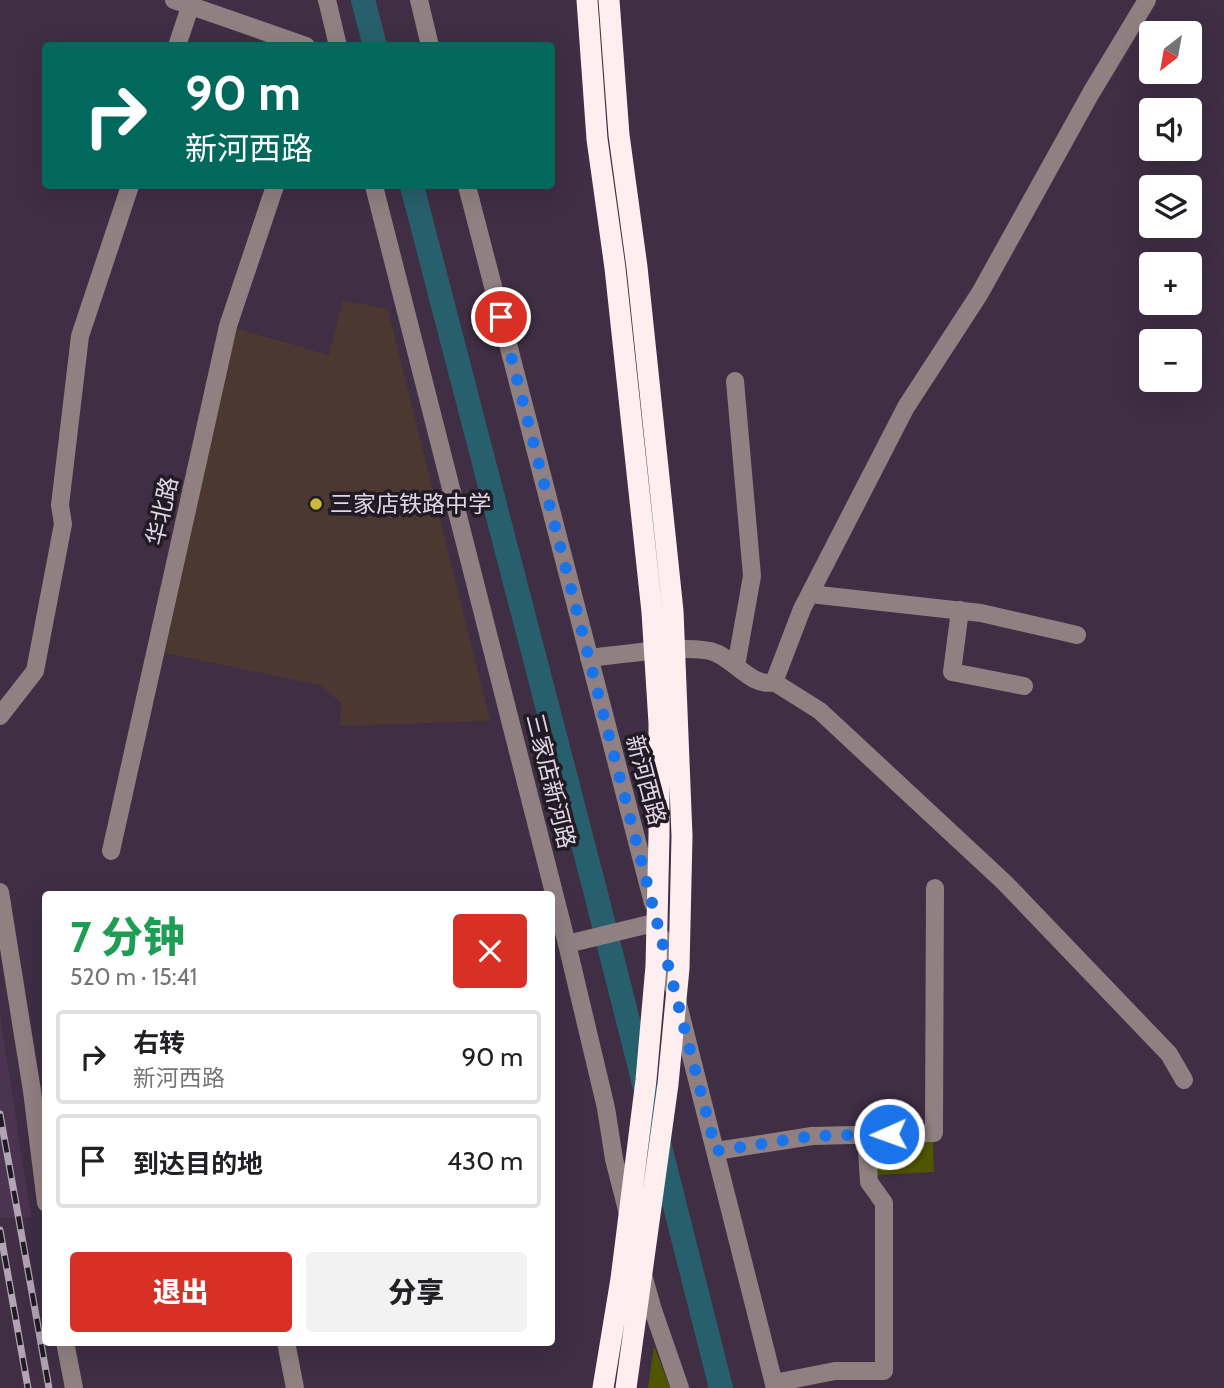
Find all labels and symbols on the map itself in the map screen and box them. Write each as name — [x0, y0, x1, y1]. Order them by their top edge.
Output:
north arrow — [1139, 21, 1202, 84]
pin — [471, 287, 531, 347]
street label: 华北路 — [141, 474, 183, 548]
place label: 三家店铁路中学 — [330, 490, 491, 518]
marker: 三家店铁路中学 — [308, 496, 324, 512]
street label: 三家店新河路 — [521, 711, 581, 851]
street label: 新河西路 — [621, 732, 671, 828]
position arrow — [852, 1097, 926, 1171]

